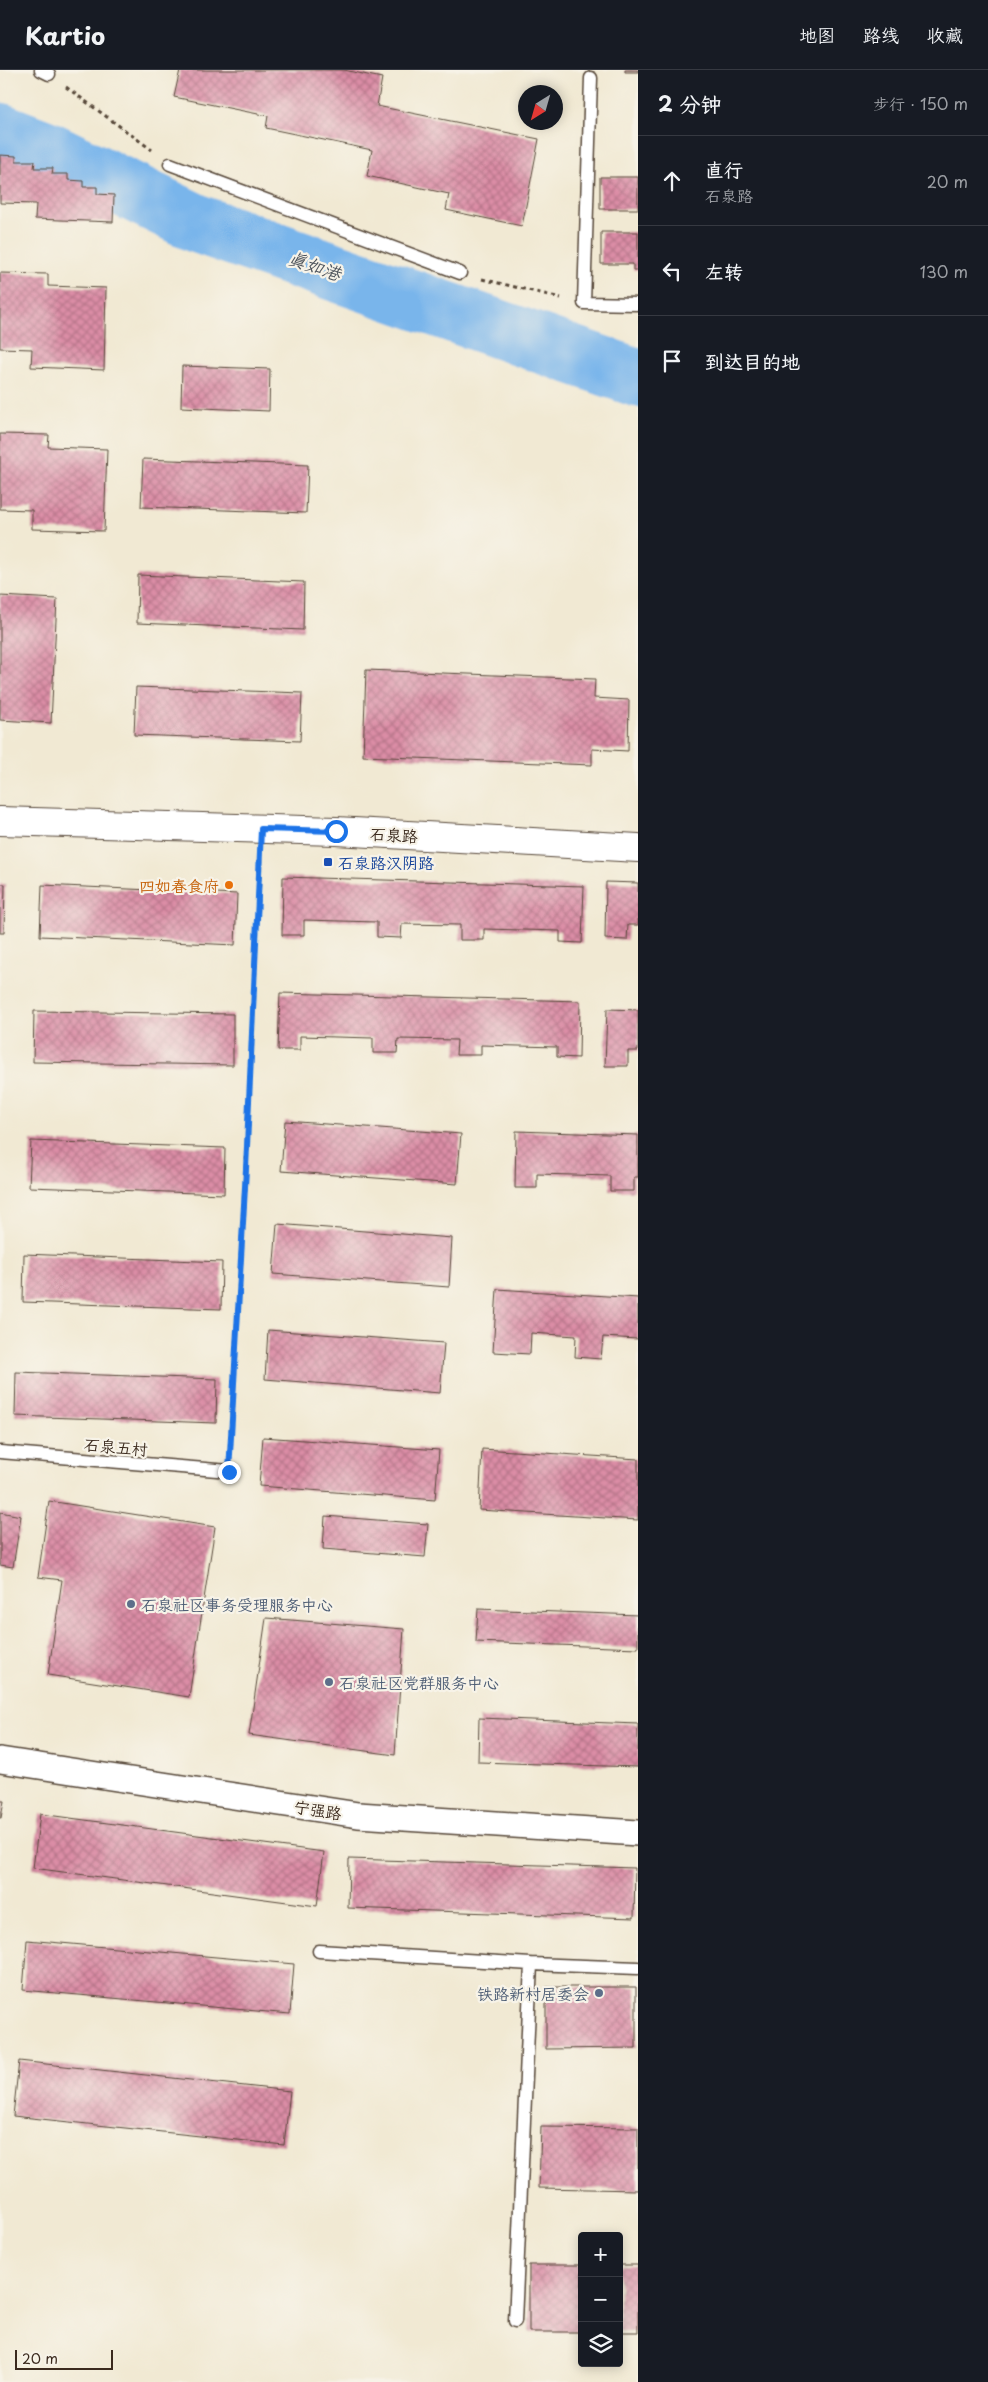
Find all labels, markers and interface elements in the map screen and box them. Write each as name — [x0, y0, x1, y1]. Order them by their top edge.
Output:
text: Kartio — [25, 17, 105, 53]
text: 地图 — [799, 21, 835, 48]
text: 路线 — [863, 21, 899, 48]
text: 收藏 — [927, 21, 963, 48]
north arrow — [518, 85, 563, 130]
text: 2 分钟 — [658, 87, 721, 119]
text: 步行 · 150 m — [873, 91, 968, 115]
text: 直行 — [705, 155, 743, 183]
icon: ahead — [658, 167, 686, 195]
text: 20 m — [927, 169, 968, 193]
text: 石泉路 — [705, 183, 753, 207]
water label: 真如港 — [285, 243, 347, 287]
icon: left — [658, 257, 686, 285]
text: 左转 — [705, 257, 743, 285]
text: 130 m — [920, 259, 968, 283]
icon: arrive — [658, 347, 686, 375]
text: 到达目的地 — [705, 347, 800, 375]
route start — [325, 820, 348, 843]
street label: 石泉路 — [369, 821, 419, 847]
place label: 石泉路汉阴路 — [338, 850, 434, 874]
marker: 石泉路汉阴路 — [322, 856, 334, 868]
place label: 四如春食府 — [139, 873, 219, 897]
marker: 四如春食府 — [223, 879, 235, 891]
street label: 石泉五村 — [83, 1431, 149, 1461]
route end — [218, 1461, 241, 1484]
place label: 石泉社区事务受理服务中心 — [141, 1592, 333, 1616]
marker: 石泉社区事务受理服务中心 — [125, 1598, 137, 1610]
place label: 石泉社区党群服务中心 — [339, 1670, 499, 1694]
marker: 石泉社区党群服务中心 — [323, 1676, 335, 1688]
street label: 宁强路 — [292, 1793, 344, 1825]
place label: 铁路新村居委会 — [477, 1981, 589, 2005]
marker: 铁路新村居委会 — [593, 1987, 605, 1999]
map controls — [578, 2232, 623, 2367]
button: + — [578, 2232, 623, 2277]
button: − — [578, 2277, 623, 2322]
button: layers — [578, 2322, 623, 2367]
scale bar — [15, 2347, 112, 2370]
text: 20 m — [22, 2348, 58, 2369]

